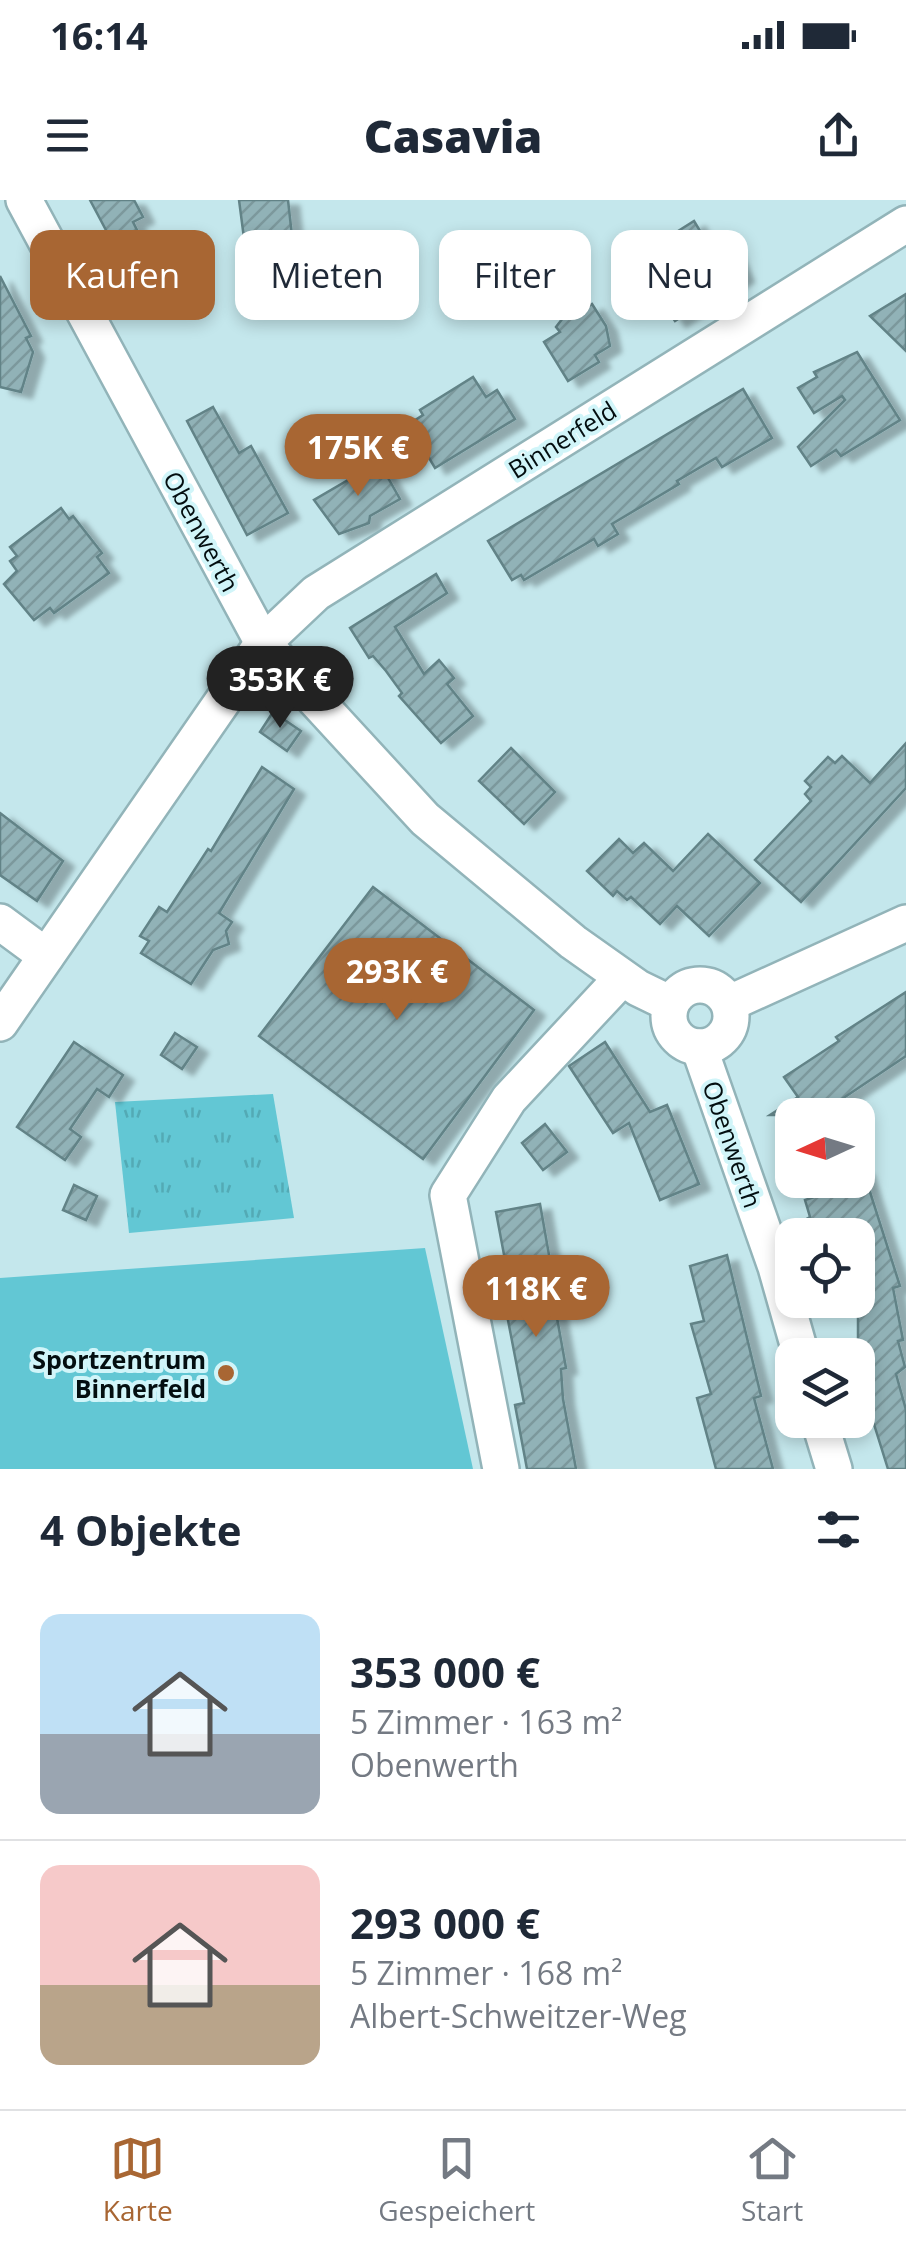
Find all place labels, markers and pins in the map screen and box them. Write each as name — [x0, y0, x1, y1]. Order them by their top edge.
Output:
pin: 175K € — [277, 414, 439, 499]
pin: 353K € — [199, 646, 361, 731]
pin: 293K € — [316, 938, 478, 1023]
pin: 118K € — [455, 1255, 617, 1340]
place label: Sportzentrum Binnerfeld — [32, 1342, 206, 1405]
marker: Sportzentrum Binnerfeld — [215, 1362, 237, 1384]

